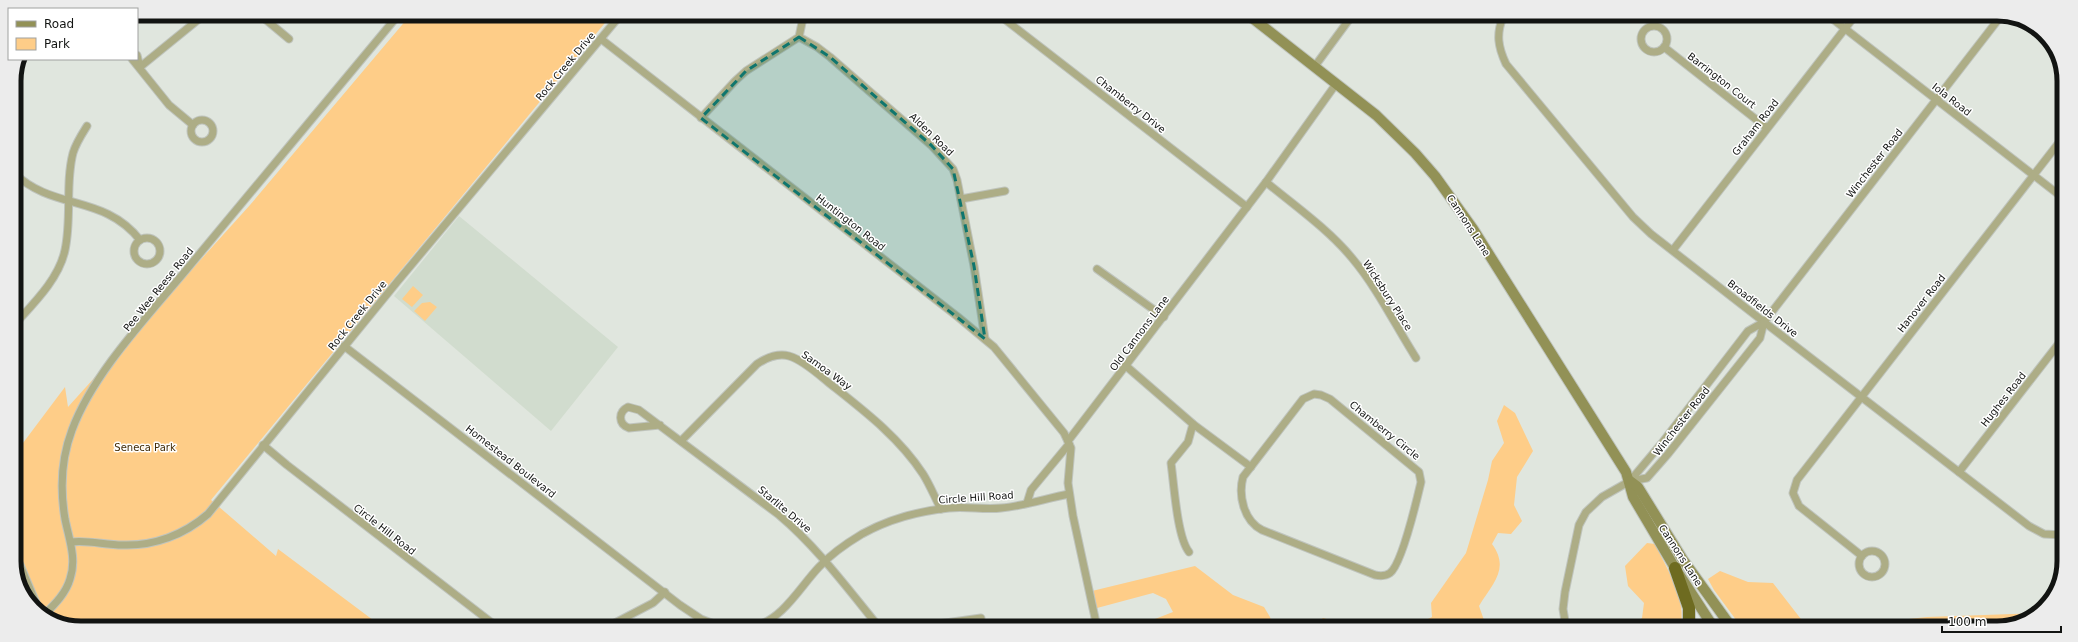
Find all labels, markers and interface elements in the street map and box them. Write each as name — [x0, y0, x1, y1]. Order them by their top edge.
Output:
legend — [8, 8, 138, 60]
text: Road — [44, 17, 74, 31]
street label: Rock Creek Drive — [534, 30, 597, 103]
text: Park — [44, 37, 70, 51]
street label: Barrington Court — [1685, 50, 1758, 110]
street label: Chamberry Drive — [1094, 74, 1168, 135]
street label: Iola Road — [1930, 81, 1973, 118]
street label: Graham Road — [1730, 97, 1781, 158]
street label: Alden Road — [907, 111, 956, 158]
street label: Winchester Road — [1844, 127, 1905, 200]
street label: Huntington Road — [814, 192, 887, 253]
street label: Cannons Lane — [1445, 193, 1492, 258]
street label: Pee Wee Reese Road — [121, 245, 196, 333]
street label: Wicksbury Place — [1361, 258, 1414, 332]
street label: Hanover Road — [1895, 272, 1947, 334]
street label: Rock Creek Drive — [326, 278, 389, 352]
street label: Broadfields Drive — [1725, 278, 1800, 339]
street label: Old Cannons Lane — [1108, 294, 1171, 373]
street label: Samoa Way — [800, 349, 854, 392]
street label: Hughes Road — [1979, 370, 2028, 429]
street label: Winchester Road — [1651, 385, 1712, 458]
street label: Chamberry Circle — [1347, 399, 1422, 462]
street label: Homestead Boulevard — [464, 423, 558, 500]
park label: Seneca Park — [114, 442, 176, 453]
street label: Starlite Drive — [756, 484, 813, 535]
street label: Circle Hill Road — [938, 489, 1014, 506]
street label: Circle Hill Road — [352, 502, 418, 557]
street label: Cannons Lane — [1657, 523, 1704, 588]
scale bar — [1942, 608, 2061, 634]
text: 100 m — [1948, 615, 1986, 629]

